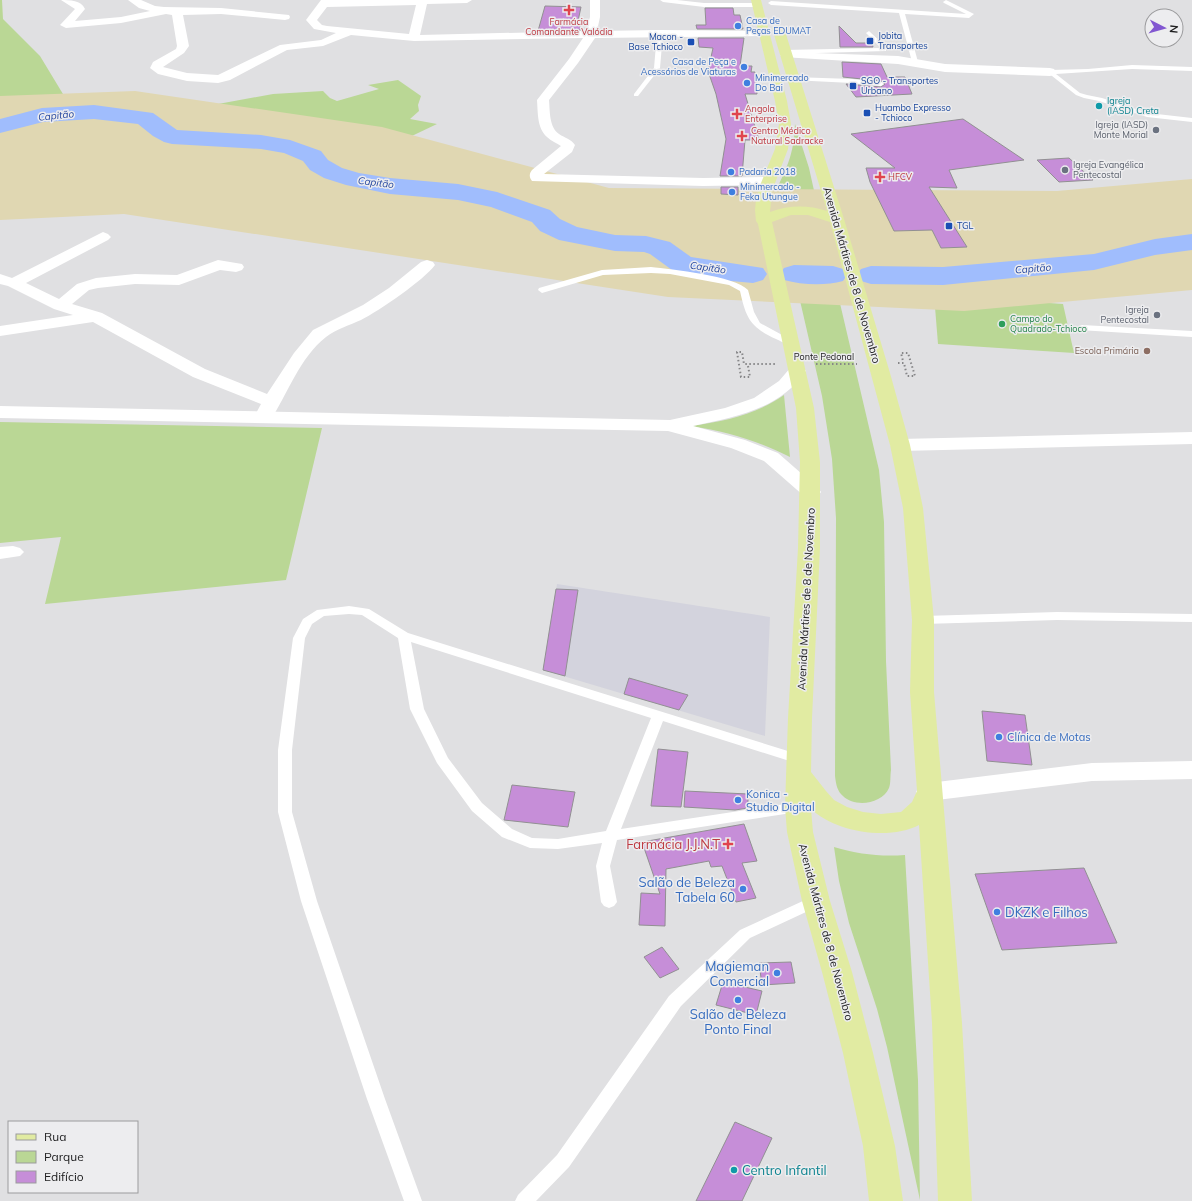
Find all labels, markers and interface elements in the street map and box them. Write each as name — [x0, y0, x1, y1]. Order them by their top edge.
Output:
marker: Farmácia Comandante Valódia — [564, 5, 574, 15]
north arrow — [1144, 8, 1184, 48]
place label: Casa de Peças EDUMAT — [746, 15, 811, 36]
place label: Farmácia Comandante Valódia — [525, 16, 613, 37]
marker: Casa de Peças EDUMAT — [733, 21, 743, 31]
text: N — [1167, 24, 1181, 34]
place label: Jobita Transportes — [878, 30, 928, 51]
place label: Macon - Base Tchioco — [629, 31, 683, 52]
marker: Jobita Transportes — [865, 36, 875, 46]
marker: Macon - Base Tchioco — [686, 37, 696, 47]
place label: Casa de Peça e Acessórios de Viaturas — [641, 56, 736, 77]
marker: Casa de Peça e Acessórios de Viaturas — [739, 62, 749, 72]
place label: Minimercado Do Bai — [755, 72, 809, 93]
place label: SGO - Transportes Urbano — [861, 75, 938, 96]
marker: Minimercado Do Bai — [742, 78, 752, 88]
marker: SGO - Transportes Urbano — [848, 81, 858, 91]
place label: Igreja (IASD) Creta — [1107, 95, 1159, 116]
marker: Igreja (IASD) Creta — [1094, 101, 1104, 111]
place label: Huambo Expresso - Tchioco — [875, 102, 951, 123]
place label: Angola Enterprise — [745, 103, 787, 124]
water label: Capitão — [37, 107, 75, 124]
marker: Huambo Expresso - Tchioco — [862, 108, 872, 118]
marker: Angola Enterprise — [732, 109, 742, 119]
place label: Igreja (IASD) Monte Morial — [1094, 119, 1148, 140]
place label: Centro Médico Natural Sadracke — [751, 125, 824, 146]
marker: Igreja (IASD) Monte Morial — [1151, 125, 1161, 135]
marker: Centro Médico Natural Sadracke — [736, 130, 748, 142]
place label: Igreja Evangélica Pentecostal — [1073, 159, 1144, 180]
marker: Igreja Evangélica Pentecostal — [1060, 165, 1070, 175]
place label: Padaria 2018 — [739, 166, 796, 177]
marker: Padaria 2018 — [726, 167, 736, 177]
place label: HFCV — [888, 171, 913, 182]
marker: HFCV — [875, 172, 885, 182]
water label: Capitão — [357, 174, 395, 191]
place label: Minimercado - Feka Utungue — [740, 181, 800, 202]
street label: Avenida Mártires de 8 de Novembro — [820, 185, 884, 365]
marker: Minimercado - Feka Utungue — [727, 187, 737, 197]
place label: TGL — [957, 220, 974, 231]
marker: TGL — [944, 221, 954, 231]
water label: Capitão — [689, 259, 727, 276]
water label: Capitão — [1014, 260, 1052, 277]
place label: Igreja Pentecostal — [1101, 304, 1149, 325]
marker: Igreja Pentecostal — [1152, 310, 1162, 320]
place label: Campo do Quadrado-Tchioco — [1010, 313, 1087, 334]
marker: Campo do Quadrado-Tchioco — [997, 319, 1007, 329]
place label: Escola Primária — [1075, 345, 1139, 356]
marker: Escola Primária — [1142, 346, 1152, 356]
street label: Ponte Pedonal — [794, 351, 854, 362]
street label: Avenida Mártires de 8 de Novembro — [794, 507, 818, 691]
place label: Clínica de Motas — [1007, 730, 1091, 744]
marker: Clínica de Motas — [994, 732, 1004, 742]
place label: Konica - Studio Digital — [746, 787, 815, 814]
marker: Konica - Studio Digital — [733, 795, 743, 805]
place label: Farmácia J.J.N.T — [626, 836, 720, 852]
marker: Farmácia J.J.N.T — [723, 839, 733, 849]
street label: Avenida Mártires de 8 de Novembro — [796, 842, 856, 1022]
place label: Salão de Beleza Tabela 60 — [639, 874, 735, 905]
marker: Salão de Beleza Tabela 60 — [738, 884, 748, 894]
place label: DKZK e Filhos — [1005, 904, 1088, 920]
marker: DKZK e Filhos — [992, 907, 1002, 917]
place label: Magieman Comercial — [705, 958, 769, 989]
marker: Magieman Comercial — [772, 968, 782, 978]
marker: Salão de Beleza Ponto Final — [733, 995, 743, 1005]
place label: Salão de Beleza Ponto Final — [690, 1006, 786, 1037]
legend — [8, 1121, 138, 1193]
text: Rua — [44, 1129, 66, 1144]
text: Parque — [44, 1149, 84, 1164]
place label: Centro Infantil — [742, 1162, 827, 1178]
marker: Centro Infantil — [729, 1165, 739, 1175]
text: Edifício — [44, 1169, 84, 1184]

